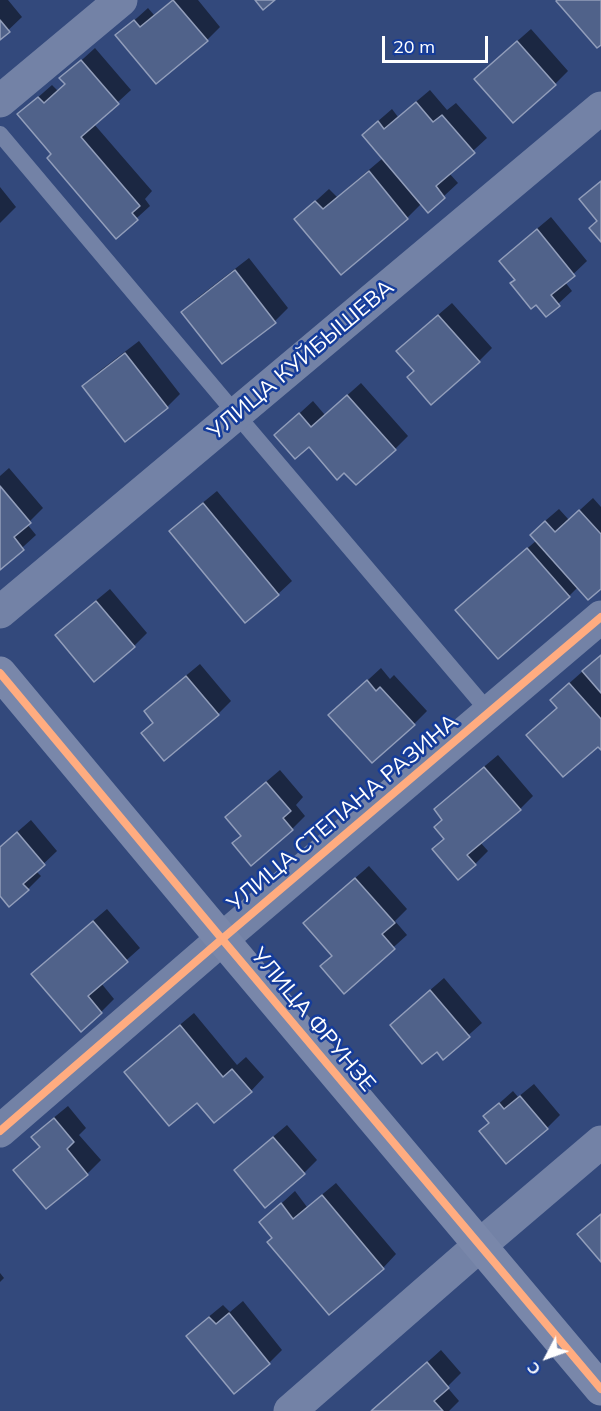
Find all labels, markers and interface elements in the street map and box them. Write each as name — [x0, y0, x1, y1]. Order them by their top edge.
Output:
scale bar — [385, 24, 492, 62]
text: 20 m — [393, 35, 435, 58]
street label: УЛИЦА КУЙБЫШЕВА — [203, 274, 399, 446]
street label: УЛИЦА СТЕПАНА РАЗИНА — [222, 709, 464, 917]
street label: УЛИЦА ФРУНЗЕ — [245, 943, 381, 1097]
north arrow — [517, 1327, 577, 1387]
text: С — [522, 1358, 545, 1380]

